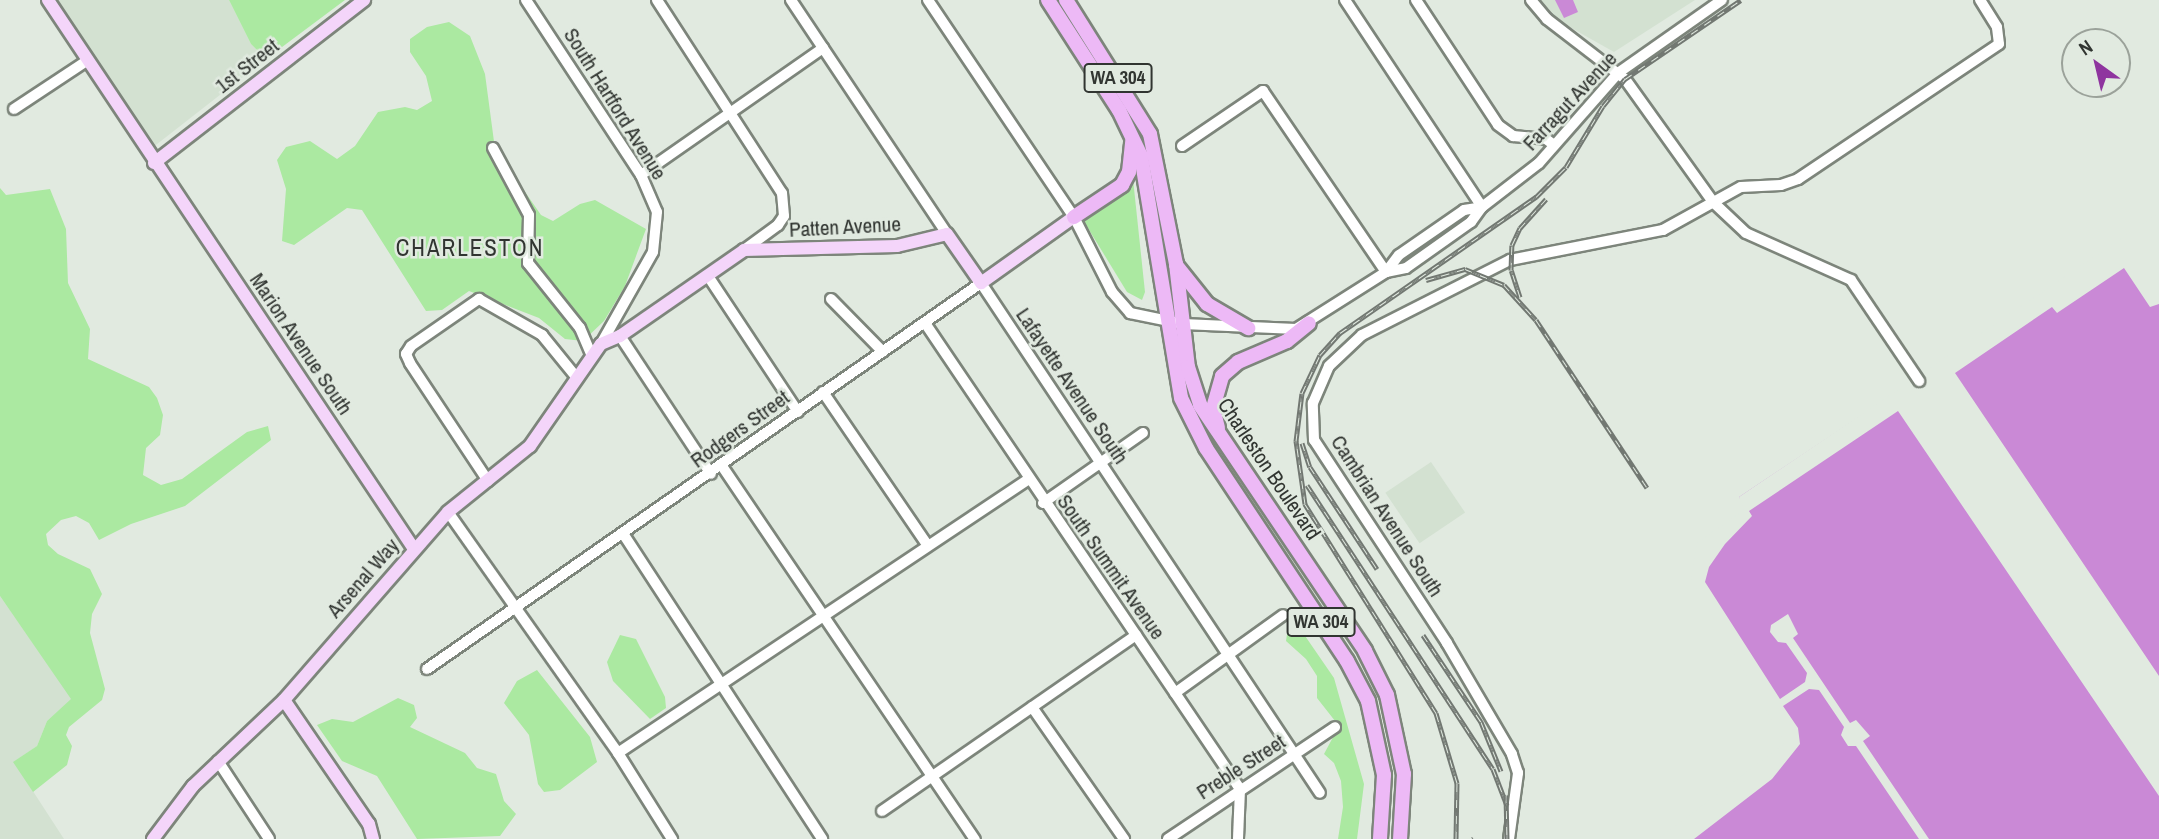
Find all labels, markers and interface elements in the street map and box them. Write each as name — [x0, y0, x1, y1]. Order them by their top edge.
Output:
street label: South Hartford Avenue — [558, 23, 672, 185]
north arrow — [2061, 28, 2131, 98]
street label: 1st Street — [210, 33, 284, 99]
text: N — [2073, 33, 2097, 61]
street label: Farragut Avenue — [1517, 46, 1623, 156]
road number: WA 304 — [1083, 62, 1153, 94]
street label: Patten Avenue — [788, 211, 902, 243]
district label: CHARLESTON — [397, 234, 543, 262]
street label: Marion Avenue South — [244, 268, 358, 420]
street label: Lafayette Avenue South — [1010, 303, 1134, 469]
street label: Rodgers Street — [686, 385, 794, 473]
street label: Charleston Boulevard — [1212, 393, 1326, 545]
street label: Cambrian Avenue South — [1325, 430, 1449, 602]
street label: South Summit Avenue — [1051, 489, 1171, 645]
street label: Arsenal Way — [322, 533, 404, 623]
road number: WA 304 — [1286, 607, 1356, 638]
street label: Preble Street — [1192, 729, 1290, 805]

